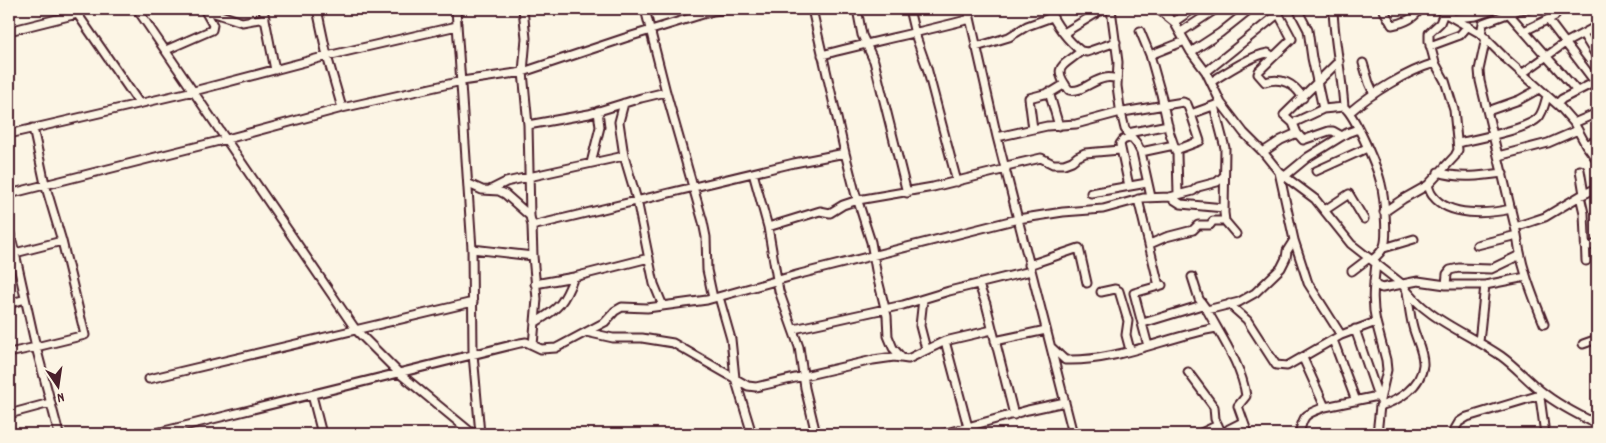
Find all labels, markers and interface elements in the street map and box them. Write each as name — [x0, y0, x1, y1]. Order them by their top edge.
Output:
north arrow — [32, 360, 82, 410]
text: N — [55, 386, 66, 407]

